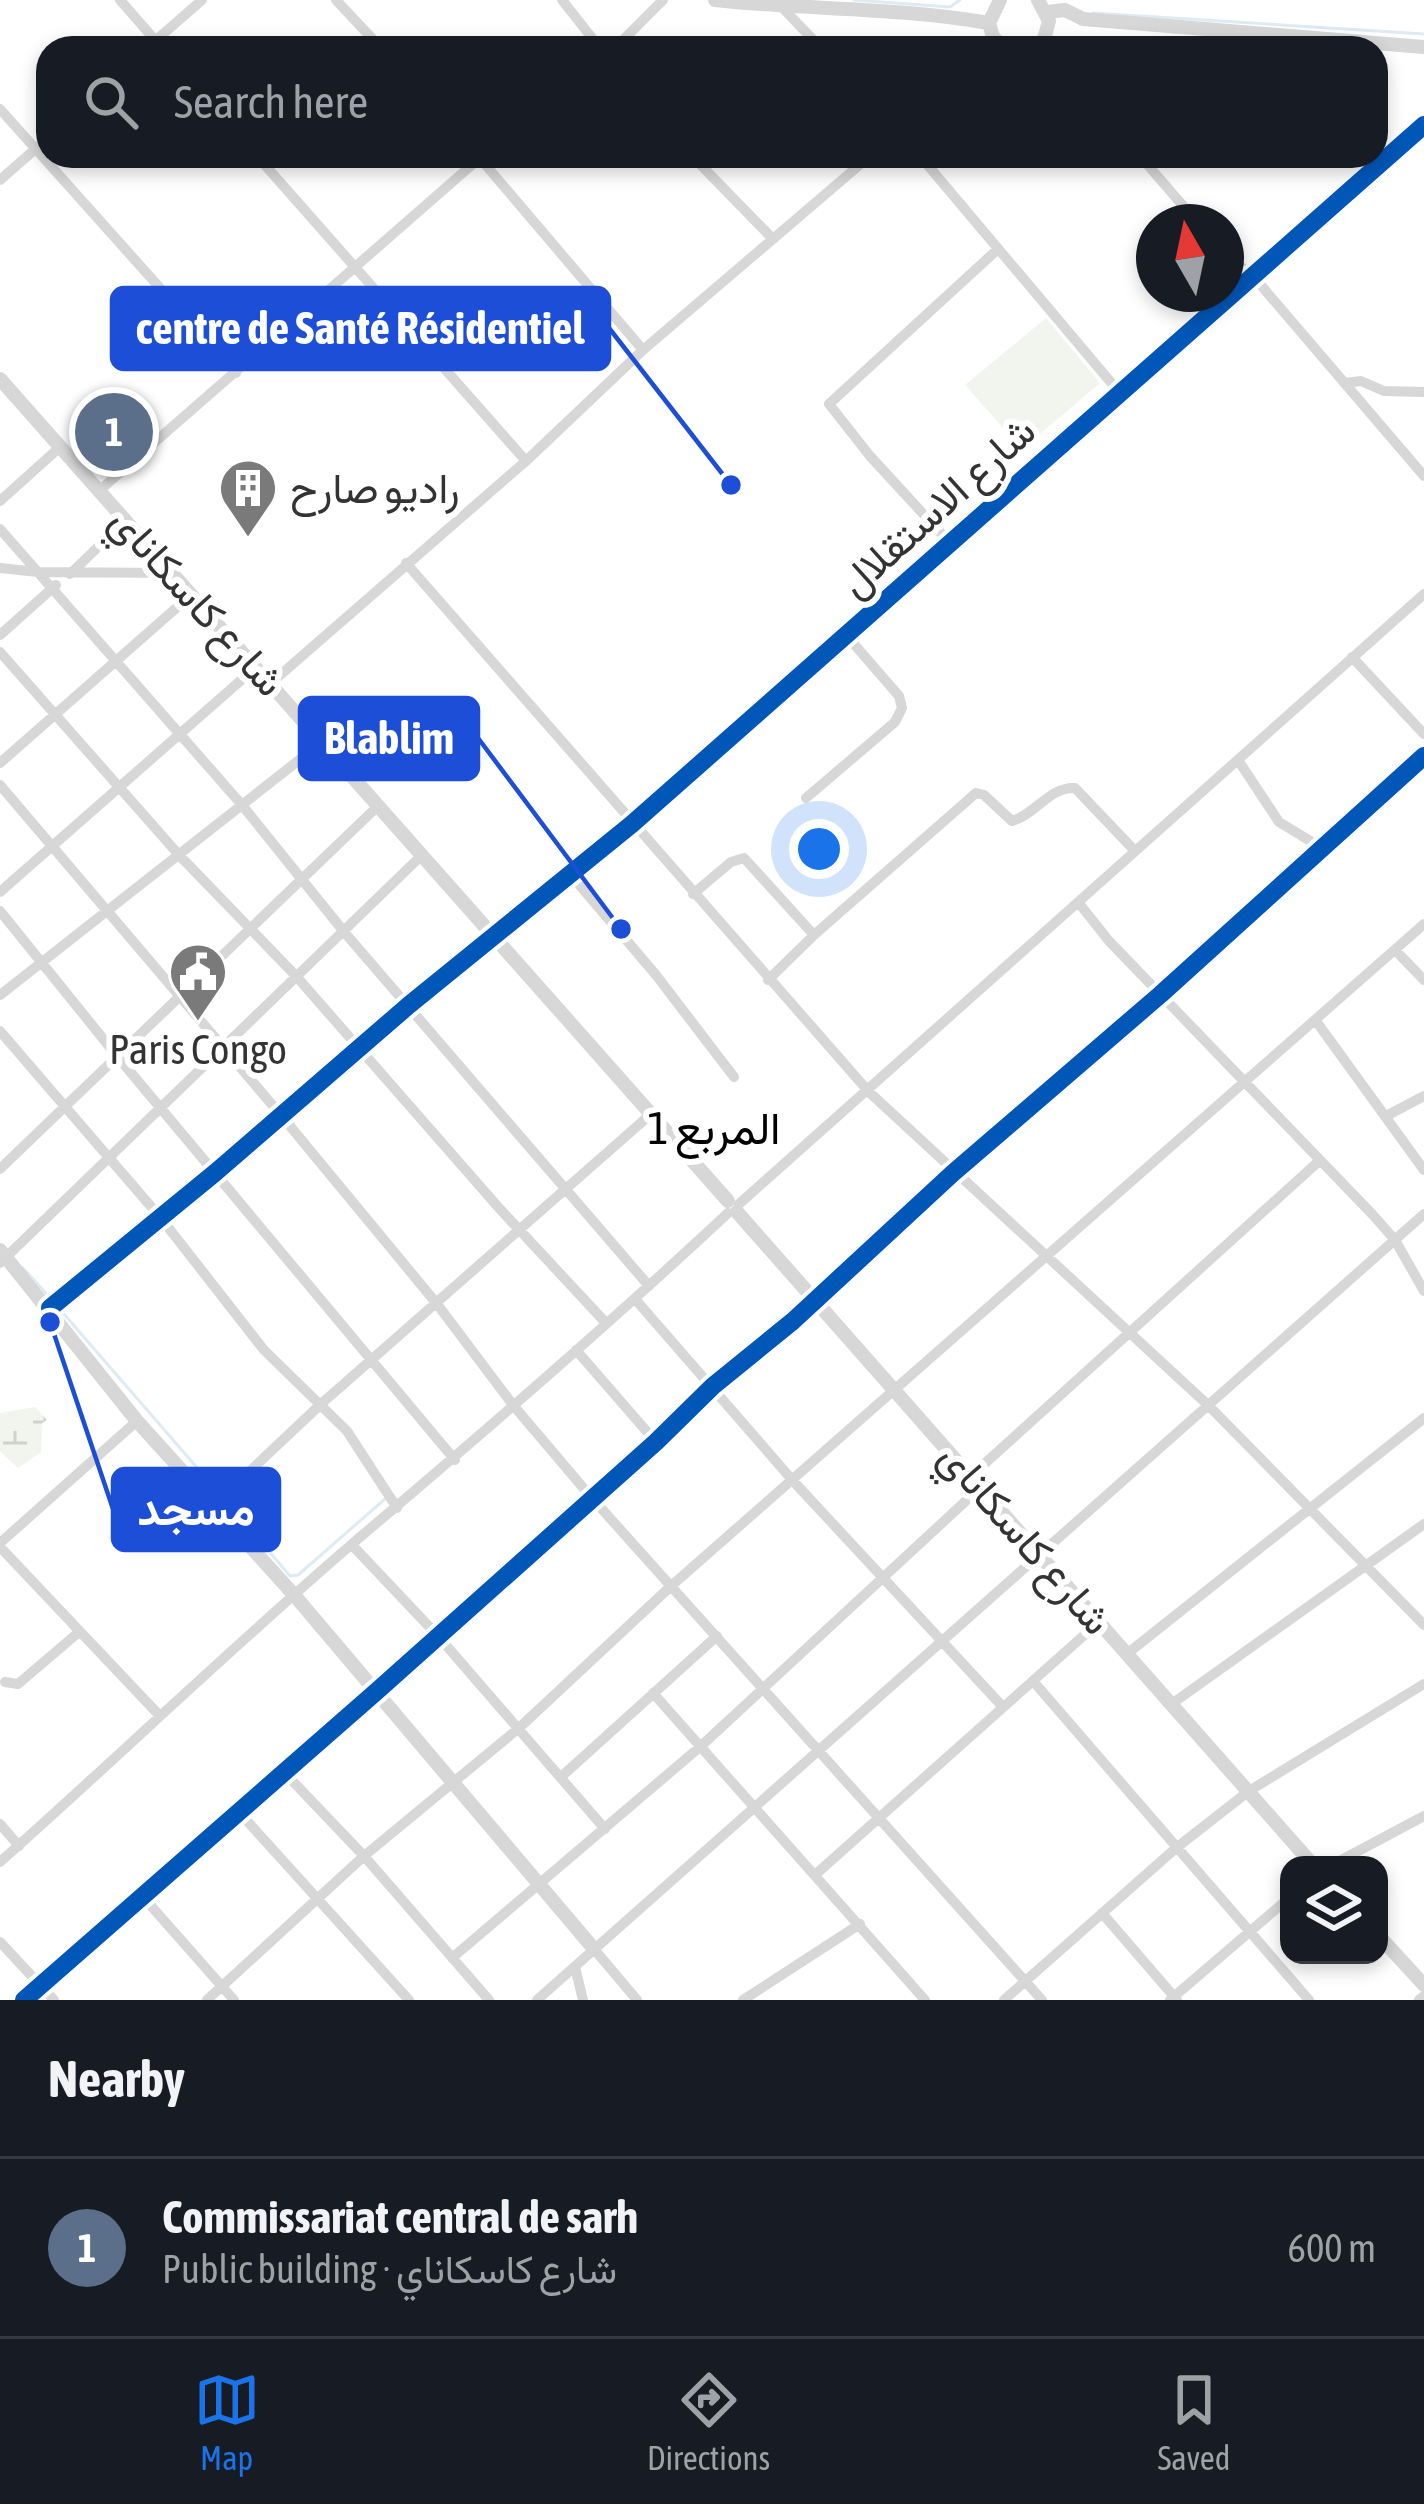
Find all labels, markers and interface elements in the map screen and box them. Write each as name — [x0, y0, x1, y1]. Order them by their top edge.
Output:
search box — [36, 36, 1388, 168]
icon: search — [78, 69, 144, 135]
text: Search here — [174, 76, 368, 128]
north arrow — [1136, 204, 1244, 312]
callout: centre de Santé Résidentiel — [112, 288, 609, 369]
text: centre de Santé Résidentiel — [136, 302, 585, 354]
pin: 1 — [75, 387, 153, 477]
street label: شارع الاستقلال — [829, 406, 1048, 610]
building icon: راديو صارح — [217, 457, 279, 539]
place label: راديو صارح — [290, 464, 460, 517]
street label: شارع كاسكاناي — [92, 496, 295, 713]
callout: Blablim — [300, 698, 478, 779]
text: Blablim — [324, 712, 454, 764]
your location — [789, 819, 849, 879]
public building icon: Paris Congo — [167, 941, 229, 1023]
place label: Paris Congo — [109, 1025, 287, 1073]
district label: المربع 1 — [647, 1102, 781, 1159]
street label: شارع كاسكاناي — [922, 1432, 1122, 1651]
callout: مسجد — [113, 1469, 279, 1550]
text: مسجد — [137, 1483, 255, 1536]
map controls — [1280, 1856, 1388, 1964]
button: layers — [1280, 1856, 1388, 1964]
text: Nearby — [48, 2049, 185, 2108]
text: Commissariat central de sarh — [162, 2191, 638, 2243]
text: 1 — [78, 2226, 96, 2270]
text: 600 m — [1288, 2226, 1376, 2270]
text: Public building · شارع كاسكاناي — [162, 2247, 617, 2291]
tab: Map — [194, 2367, 260, 2477]
tab: Directions — [647, 2367, 770, 2477]
tab: Saved — [1157, 2367, 1230, 2477]

